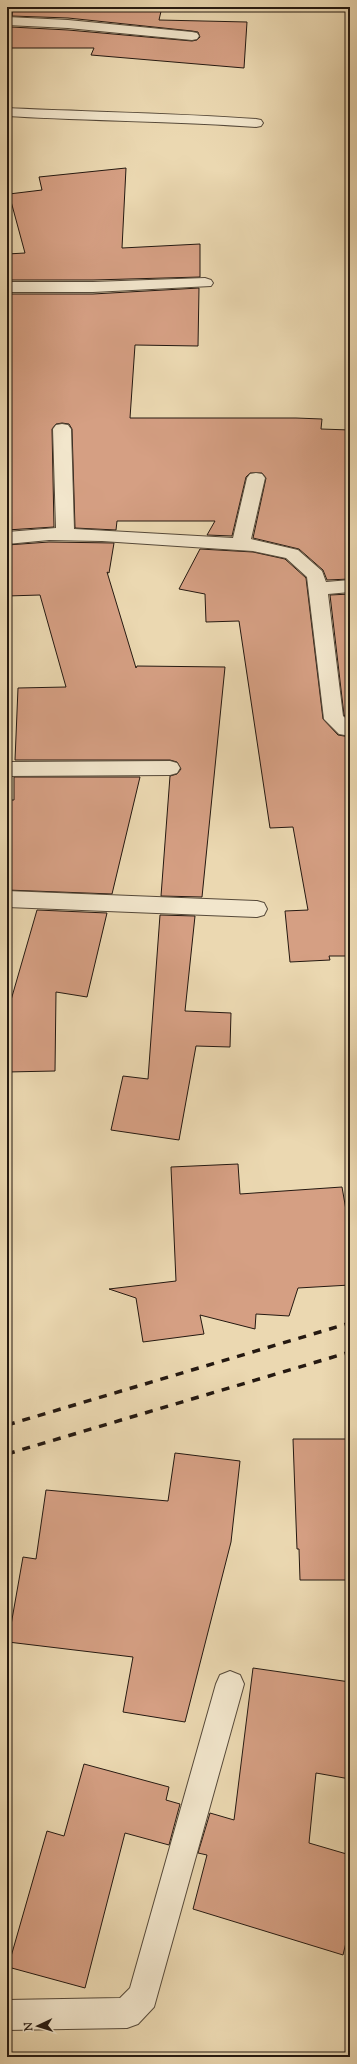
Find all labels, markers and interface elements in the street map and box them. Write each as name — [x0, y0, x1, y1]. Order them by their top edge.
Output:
north arrow — [18, 2006, 58, 2046]
text: N — [21, 2021, 37, 2033]

